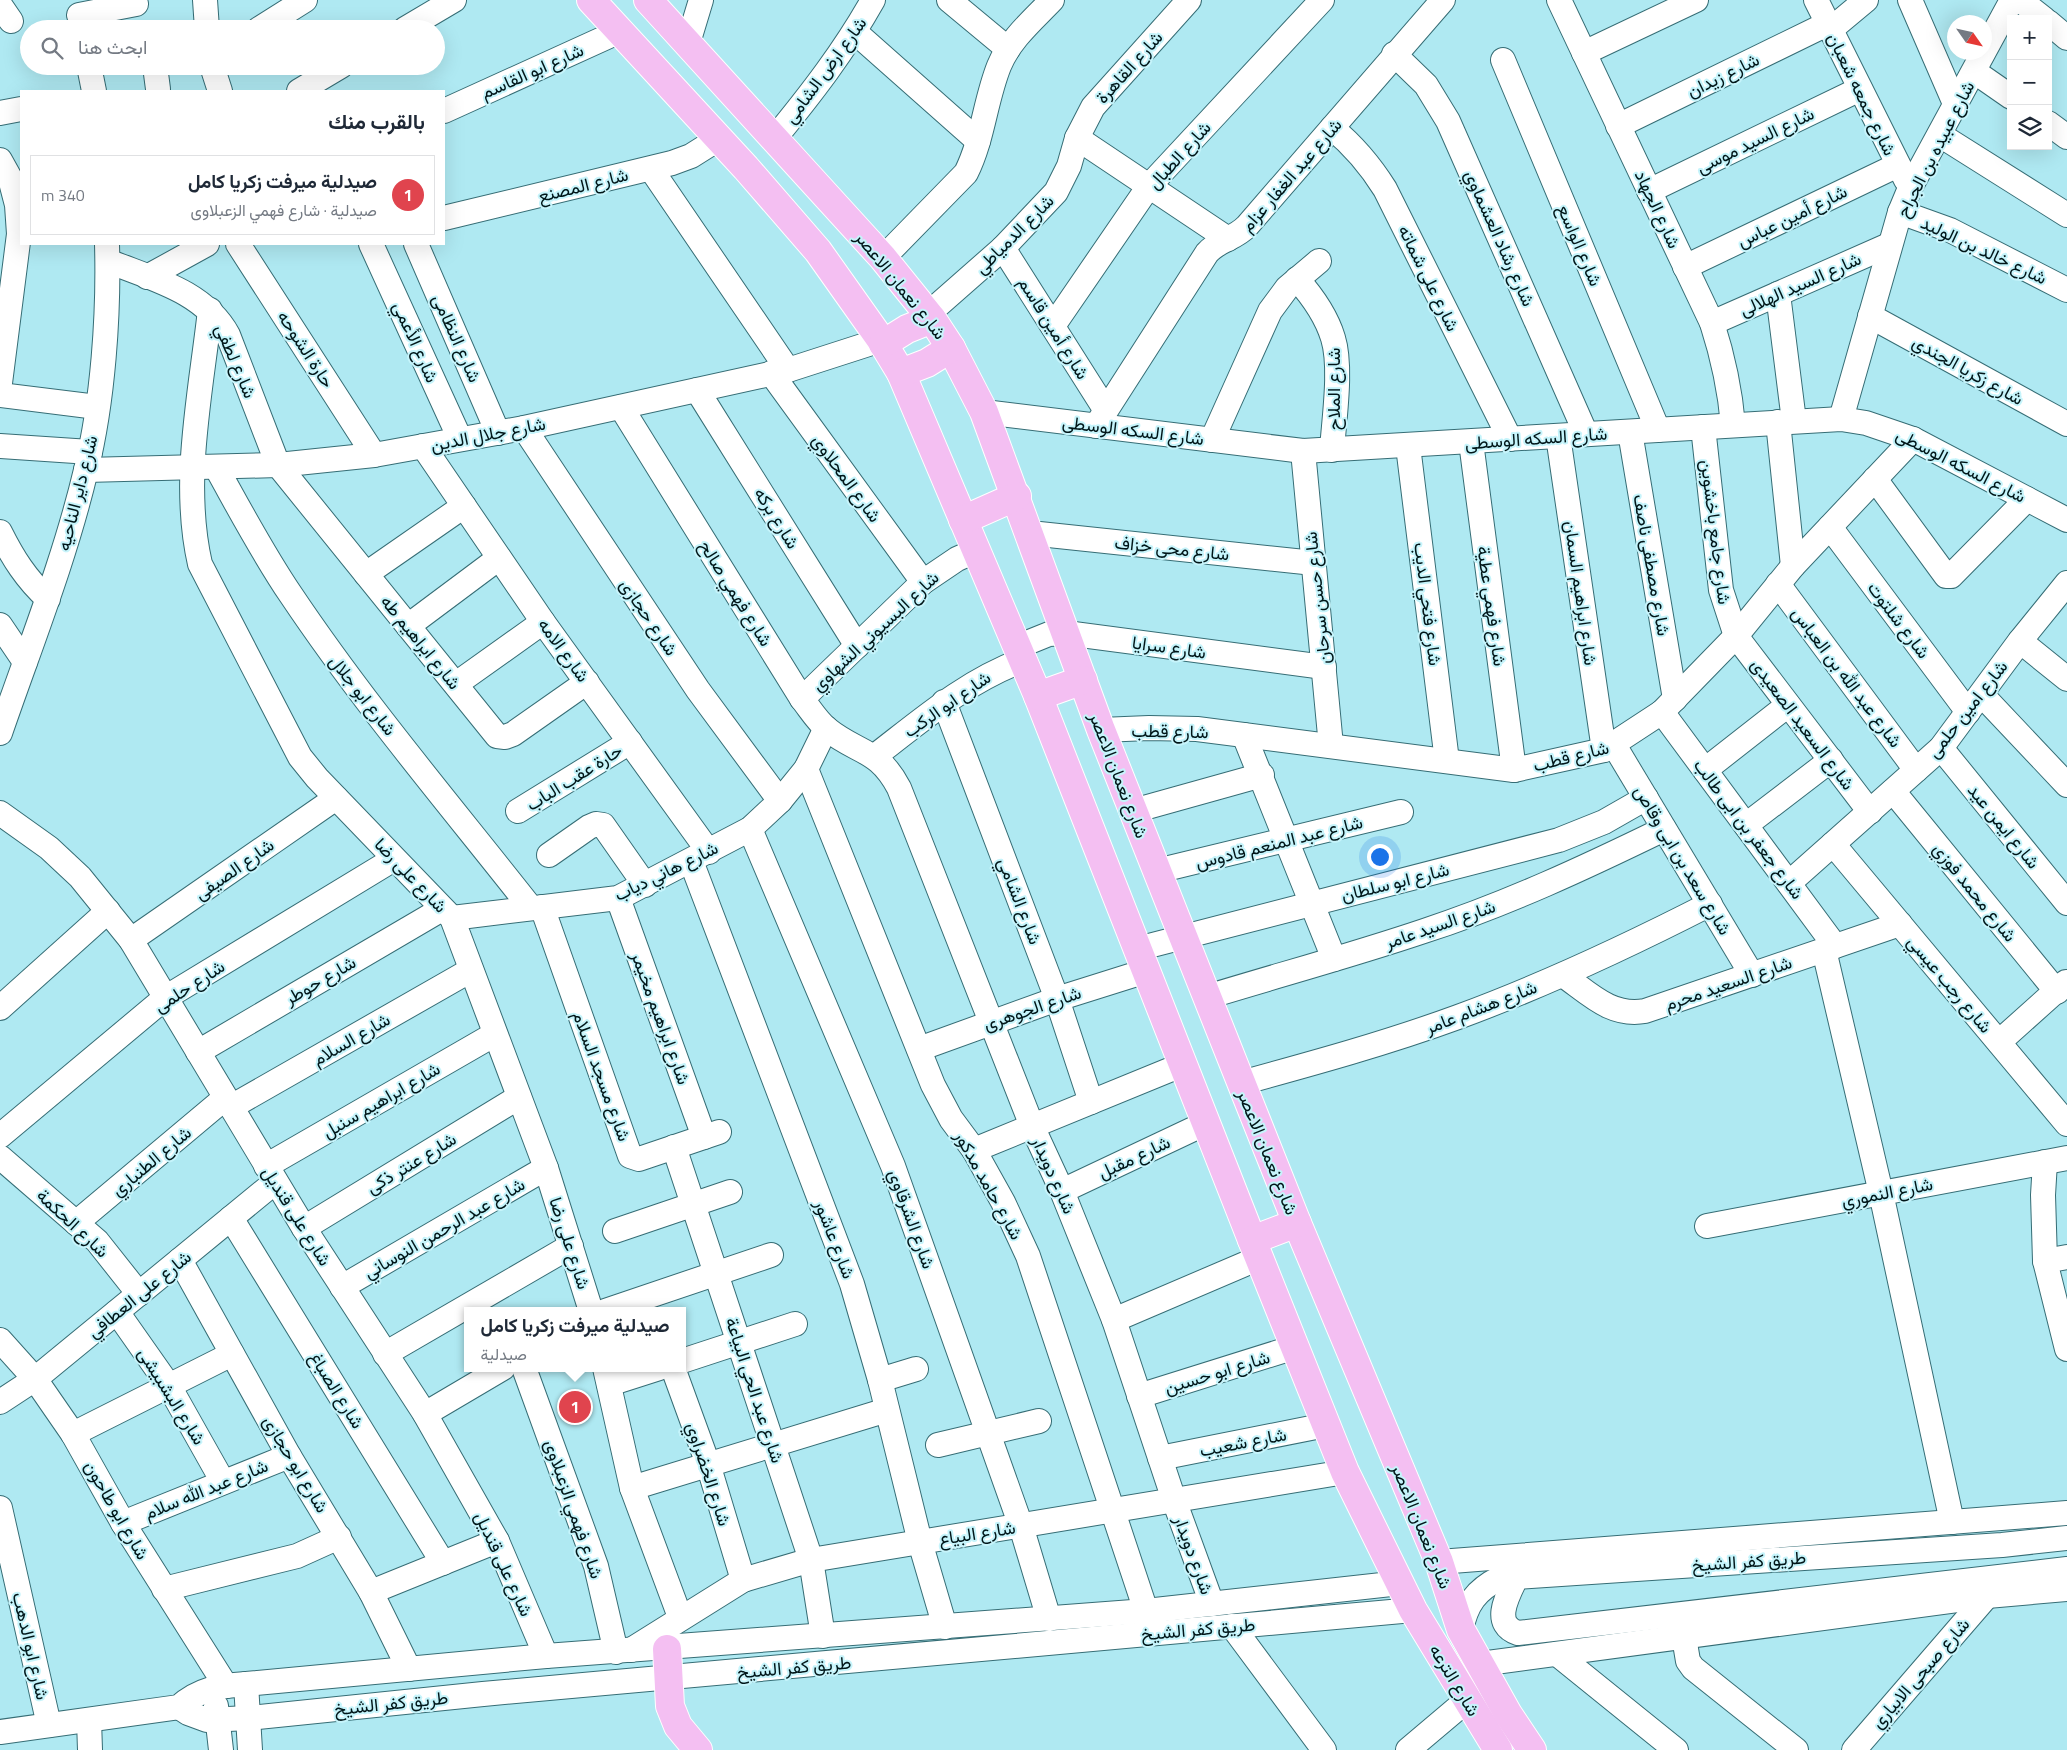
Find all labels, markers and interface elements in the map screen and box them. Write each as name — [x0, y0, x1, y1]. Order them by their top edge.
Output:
street label: شارع ارض الشامي — [777, 11, 875, 130]
north arrow — [1947, 15, 1992, 60]
map controls — [2007, 15, 2052, 150]
button: + — [2007, 15, 2052, 60]
search box — [20, 20, 445, 75]
street label: شارع القاهرة — [1089, 25, 1169, 109]
street label: شارع جمعه شعبان — [1821, 28, 1903, 160]
text: ابحث هنا — [78, 32, 147, 61]
icon: search — [38, 34, 66, 62]
street label: شارع ابو القاسم — [476, 36, 588, 106]
street label: شارع زيدان — [1682, 46, 1764, 104]
button: − — [2007, 60, 2052, 105]
street label: شارع عبيده بن الجراح — [1889, 76, 1981, 222]
street label: شارع السيد موسى — [1691, 100, 1819, 180]
text: بالقرب منك — [328, 105, 425, 137]
button: layers — [2007, 105, 2052, 150]
street label: شارع عبد الغفار عزام — [1234, 112, 1348, 238]
street label: شارع الطبال — [1141, 115, 1217, 195]
street label: شارع المصنع — [535, 161, 631, 209]
street label: شارع رشاد العشماوي — [1456, 165, 1542, 311]
street label: شارع الجهاد — [1628, 165, 1688, 253]
text: صيدلية ميرفت زكريا كامل — [188, 166, 377, 195]
street label: شارع أمين عباس — [1732, 178, 1852, 254]
text: 340 m — [41, 183, 85, 207]
text: 1 — [404, 183, 412, 207]
street label: شارع الدمياطي — [968, 188, 1061, 281]
text: صيدلية · شارع فهمي الزعبلاوى — [191, 198, 377, 222]
street label: شارع الواسع — [1551, 200, 1609, 290]
street label: شارع خالد بن الوليد — [1916, 209, 2052, 291]
street label: شارع على شماته — [1392, 220, 1466, 336]
street label: شارع نعمان الاعصر — [848, 224, 953, 345]
street label: شارع السيد الهلالى — [1735, 245, 1865, 323]
street label: شارع أمين قاسم — [1012, 271, 1096, 385]
street label: شارع النظامى — [426, 290, 488, 386]
street label: شارع الأعمي — [384, 297, 446, 388]
street label: حارة الشوحه — [271, 305, 341, 393]
street label: شارع لطفي — [206, 320, 264, 403]
street label: شارع زكريا الجندي — [1906, 328, 2029, 414]
street label: شارع الملاح — [1320, 348, 1347, 430]
street label: شارع السكه الوسطى — [1061, 408, 1205, 452]
street label: شارع جلال الدين — [428, 410, 548, 458]
street label: شارع السكه الوسطى — [1464, 420, 1608, 456]
street label: شارع السكه الوسطى — [1891, 421, 2031, 509]
street label: شارع المحلاوي — [804, 428, 888, 529]
street label: شارع داير الناحيه — [50, 432, 104, 554]
street label: شارع جامع باخشوين — [1694, 458, 1738, 606]
street label: شارع بركه — [748, 482, 806, 554]
street label: شارع مصطفى ناصف — [1626, 492, 1678, 638]
street label: شارع ابراهيم السمان — [1557, 519, 1605, 667]
street label: شارع محى خزاف — [1113, 529, 1231, 567]
street label: شارع حسن سرحان — [1297, 530, 1337, 666]
street label: شارع فهمي صالح — [691, 535, 779, 652]
street label: شارع فتحي الديب — [1405, 541, 1449, 667]
street label: شارع فهمي عطية — [1468, 544, 1514, 668]
street label: شارع البسيوني الشهاوي — [805, 564, 946, 699]
street label: شارع حجازى — [613, 573, 685, 661]
street label: شارع شلتوت — [1861, 576, 1937, 664]
street label: شارع ابراهيم طه — [374, 589, 468, 695]
street label: شارع عبد الله بن العباس — [1785, 601, 1909, 753]
street label: شارع الامه — [531, 612, 597, 688]
street label: شارع سرايا — [1130, 628, 1208, 666]
street label: شارع ابو جلال — [323, 649, 403, 741]
street label: شارع السعيد الصعيدى — [1744, 652, 1862, 796]
street label: شارع امين حلمى — [1920, 654, 2014, 764]
street label: شارع ابو الركب — [898, 664, 996, 744]
street label: شارع نعمان الاعصر — [1082, 707, 1155, 842]
street label: شارع قطب — [1131, 717, 1209, 745]
street label: شارع قطب — [1530, 734, 1612, 778]
street label: حارة عقب الباب — [521, 737, 627, 817]
street label: شارع جعفر بن ابى طالب — [1687, 753, 1811, 905]
street label: شارع ايمن عيد — [1961, 778, 2047, 874]
street label: شارع سعد بن ابى وقاص — [1627, 780, 1739, 940]
street label: شارع عبد المنعم قادوس — [1193, 808, 1365, 876]
street label: شارع على رضا — [368, 831, 454, 919]
street label: شارع الصيفى — [189, 832, 279, 906]
street label: شارع هاني دياب — [609, 834, 723, 910]
street label: شارع محمد فوزي — [1925, 836, 2024, 949]
your location — [1367, 844, 1393, 870]
street label: شارع الشامي — [989, 854, 1049, 949]
street label: شارع ابو سلطان — [1338, 856, 1452, 908]
street label: شارع السيد عامر — [1380, 892, 1499, 956]
street label: شارع رجب عيسي — [1899, 929, 1999, 1040]
street label: شارع ابراهيم مخيمر — [624, 947, 698, 1088]
street label: شارع حوطر — [278, 949, 361, 1012]
street label: شارع السعيد محرم — [1661, 949, 1795, 1017]
street label: شارع حلمى — [148, 953, 230, 1019]
street label: شارع هشام عامر — [1420, 973, 1541, 1041]
street label: شارع الجوهرى — [979, 979, 1085, 1037]
street label: شارع السلام — [307, 1006, 395, 1072]
street label: شارع مسجد السلام — [566, 1007, 638, 1145]
street label: شارع ابراهيم سنبل — [317, 1055, 445, 1145]
street label: شارع نعمان الاعصر — [1230, 1084, 1305, 1219]
street label: شارع الطنباري — [105, 1119, 198, 1204]
street label: شارع عنتر ذكى — [361, 1125, 461, 1201]
street label: شارع حامد مدكور — [947, 1125, 1030, 1245]
street label: شارع مقبل — [1093, 1128, 1175, 1186]
street label: شارع دويدار — [1025, 1131, 1083, 1218]
street label: شارع على قنديل — [256, 1161, 338, 1271]
street label: شارع الشرقاوي — [880, 1165, 942, 1273]
street label: شارع النموري — [1839, 1170, 1935, 1216]
street label: شارع عبد الرحمن النوساني — [358, 1171, 531, 1287]
street label: شارع الحكمة — [31, 1182, 115, 1264]
street label: شارع على رضا — [542, 1193, 598, 1293]
street label: شارع عاشور — [807, 1195, 862, 1282]
street label: شارع على العطافي — [81, 1243, 198, 1346]
popup — [464, 1307, 686, 1372]
text: صيدلية ميرفت زكريا كامل — [480, 1310, 670, 1339]
street label: شارع عبد الحي البياعة — [717, 1313, 791, 1467]
street label: شارع البشبيشى — [131, 1342, 213, 1450]
text: صيدلية — [480, 1342, 527, 1366]
street label: شارع ابو حسين — [1161, 1343, 1273, 1401]
street label: شارع الصباغ — [303, 1346, 371, 1434]
pin: 1 — [559, 1388, 591, 1426]
street label: شارع ابو حجازى — [256, 1410, 336, 1518]
street label: شارع الخضراوي — [678, 1419, 739, 1530]
street label: شارع شعيب — [1197, 1420, 1289, 1464]
street label: شارع فهمي الزعبلاوى — [536, 1436, 610, 1583]
street label: شارع عبد الله سلام — [140, 1452, 272, 1526]
street label: شارع ابو طاحون — [78, 1455, 156, 1565]
street label: شارع نعمان الاعصر — [1384, 1458, 1459, 1593]
street label: شارع على قنديل — [468, 1507, 540, 1621]
street label: شارع دويدار — [1167, 1511, 1221, 1598]
street label: شارع البياع — [937, 1514, 1017, 1552]
street label: طريق كفر الشيخ — [1691, 1544, 1807, 1578]
street label: شارع ابو الدهب — [5, 1589, 57, 1703]
street label: طريق كفر الشيخ — [1140, 1611, 1256, 1647]
street label: شارع صبحى الابياري — [1864, 1612, 1977, 1736]
street label: شارع الترعه — [1423, 1639, 1487, 1721]
street label: طريق كفر الشيخ — [736, 1649, 852, 1685]
street label: طريق كفر الشيخ — [333, 1684, 449, 1722]

